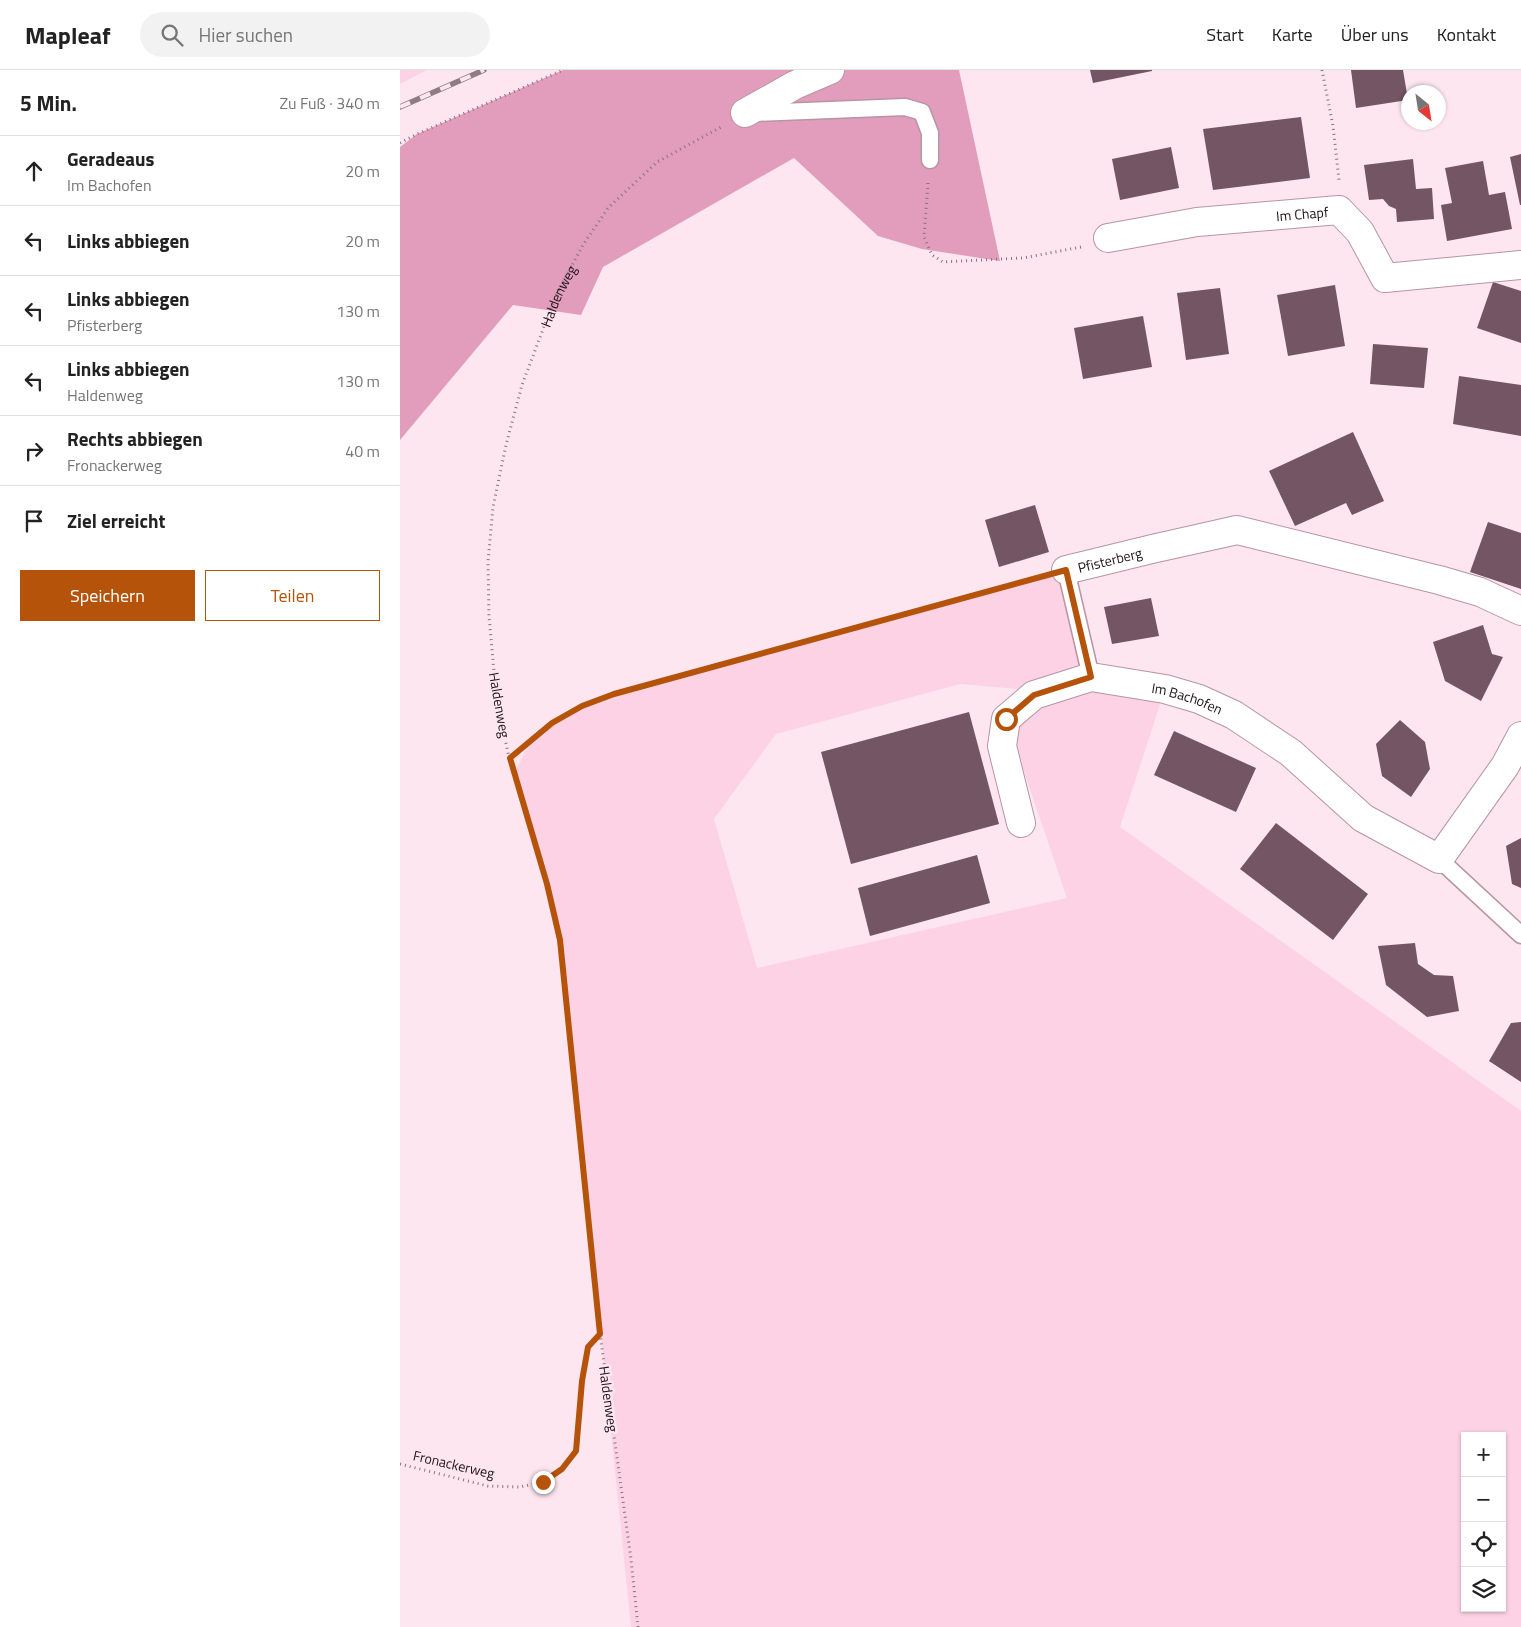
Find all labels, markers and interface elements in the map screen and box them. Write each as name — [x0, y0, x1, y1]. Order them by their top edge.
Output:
search box — [140, 12, 490, 57]
text: Mapleaf — [25, 17, 110, 53]
text: Hier suchen — [198, 20, 293, 49]
icon: search — [158, 21, 186, 49]
text: Start — [1206, 21, 1244, 48]
text: Karte — [1272, 21, 1313, 48]
text: Über uns — [1341, 21, 1409, 48]
text: Kontakt — [1437, 21, 1496, 48]
north arrow — [1401, 85, 1446, 130]
text: 5 Min. — [20, 87, 77, 119]
text: Zu Fuß · 340 m — [279, 91, 380, 115]
text: Geradeaus — [67, 144, 154, 173]
icon: ahead — [20, 157, 48, 185]
text: 20 m — [345, 159, 380, 183]
text: Im Bachofen — [67, 173, 152, 197]
street label: Im Chapf — [1275, 200, 1330, 226]
text: Links abbiegen — [67, 226, 190, 255]
icon: left — [20, 227, 48, 255]
text: 20 m — [345, 229, 380, 253]
street label: Haldenweg — [534, 261, 581, 330]
text: Links abbiegen — [67, 284, 190, 313]
icon: left — [20, 297, 48, 325]
text: 130 m — [336, 299, 380, 323]
text: Pfisterberg — [67, 313, 142, 337]
text: Links abbiegen — [67, 354, 190, 383]
icon: left — [20, 367, 48, 395]
text: 130 m — [336, 369, 380, 393]
text: Haldenweg — [67, 383, 143, 407]
text: Rechts abbiegen — [67, 424, 203, 453]
icon: right — [20, 437, 48, 465]
text: 40 m — [345, 439, 380, 463]
text: Fronackerweg — [67, 453, 162, 477]
text: Ziel erreicht — [67, 506, 165, 535]
icon: arrive — [20, 507, 48, 535]
street label: Pfisterberg — [1075, 541, 1144, 577]
button: Speichern — [20, 570, 195, 621]
button: Teilen — [205, 570, 380, 621]
street label: Haldenweg — [484, 670, 516, 740]
street label: Im Bachofen — [1150, 677, 1226, 719]
route start — [995, 708, 1018, 731]
street label: Haldenweg — [594, 1365, 624, 1433]
map controls — [1461, 1432, 1506, 1612]
button: + — [1461, 1432, 1506, 1477]
street label: Fronackerweg — [411, 1444, 497, 1484]
route end — [532, 1471, 555, 1494]
button: − — [1461, 1477, 1506, 1522]
button: locate — [1461, 1522, 1506, 1567]
button: layers — [1461, 1567, 1506, 1612]

